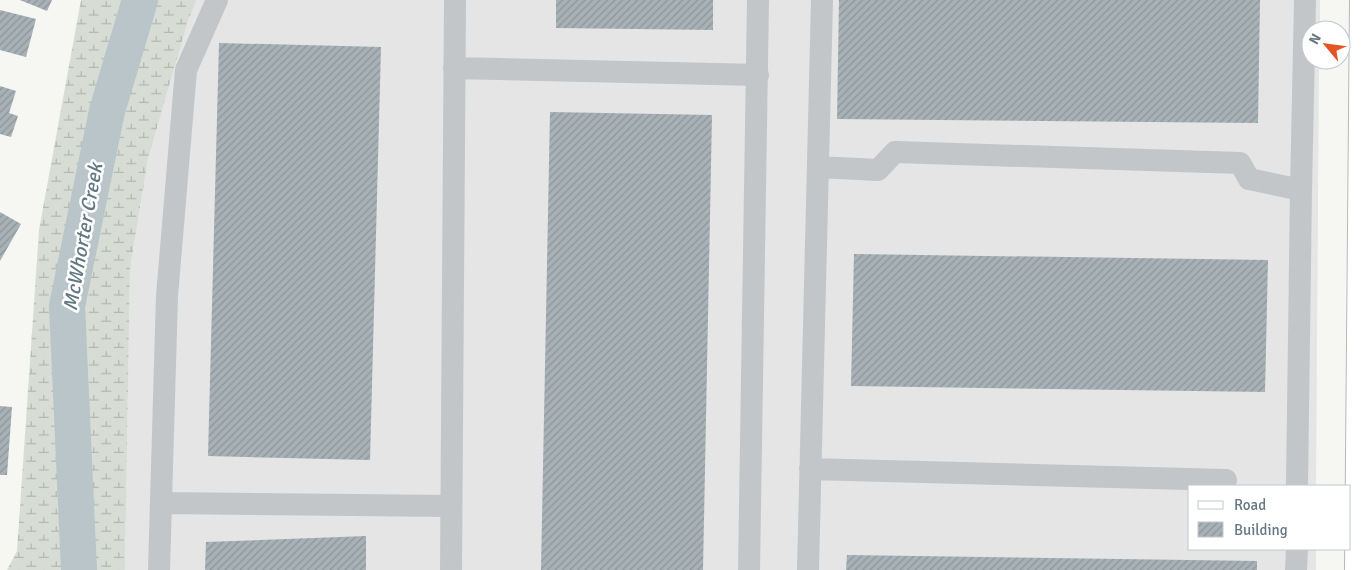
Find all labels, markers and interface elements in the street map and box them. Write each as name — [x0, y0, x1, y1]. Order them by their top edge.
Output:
north arrow — [1301, 20, 1351, 70]
text: N — [1305, 31, 1325, 47]
water label: McWhorter Creek — [58, 159, 109, 313]
legend — [1188, 485, 1351, 550]
text: Road — [1234, 496, 1266, 514]
text: Building — [1234, 521, 1288, 539]

